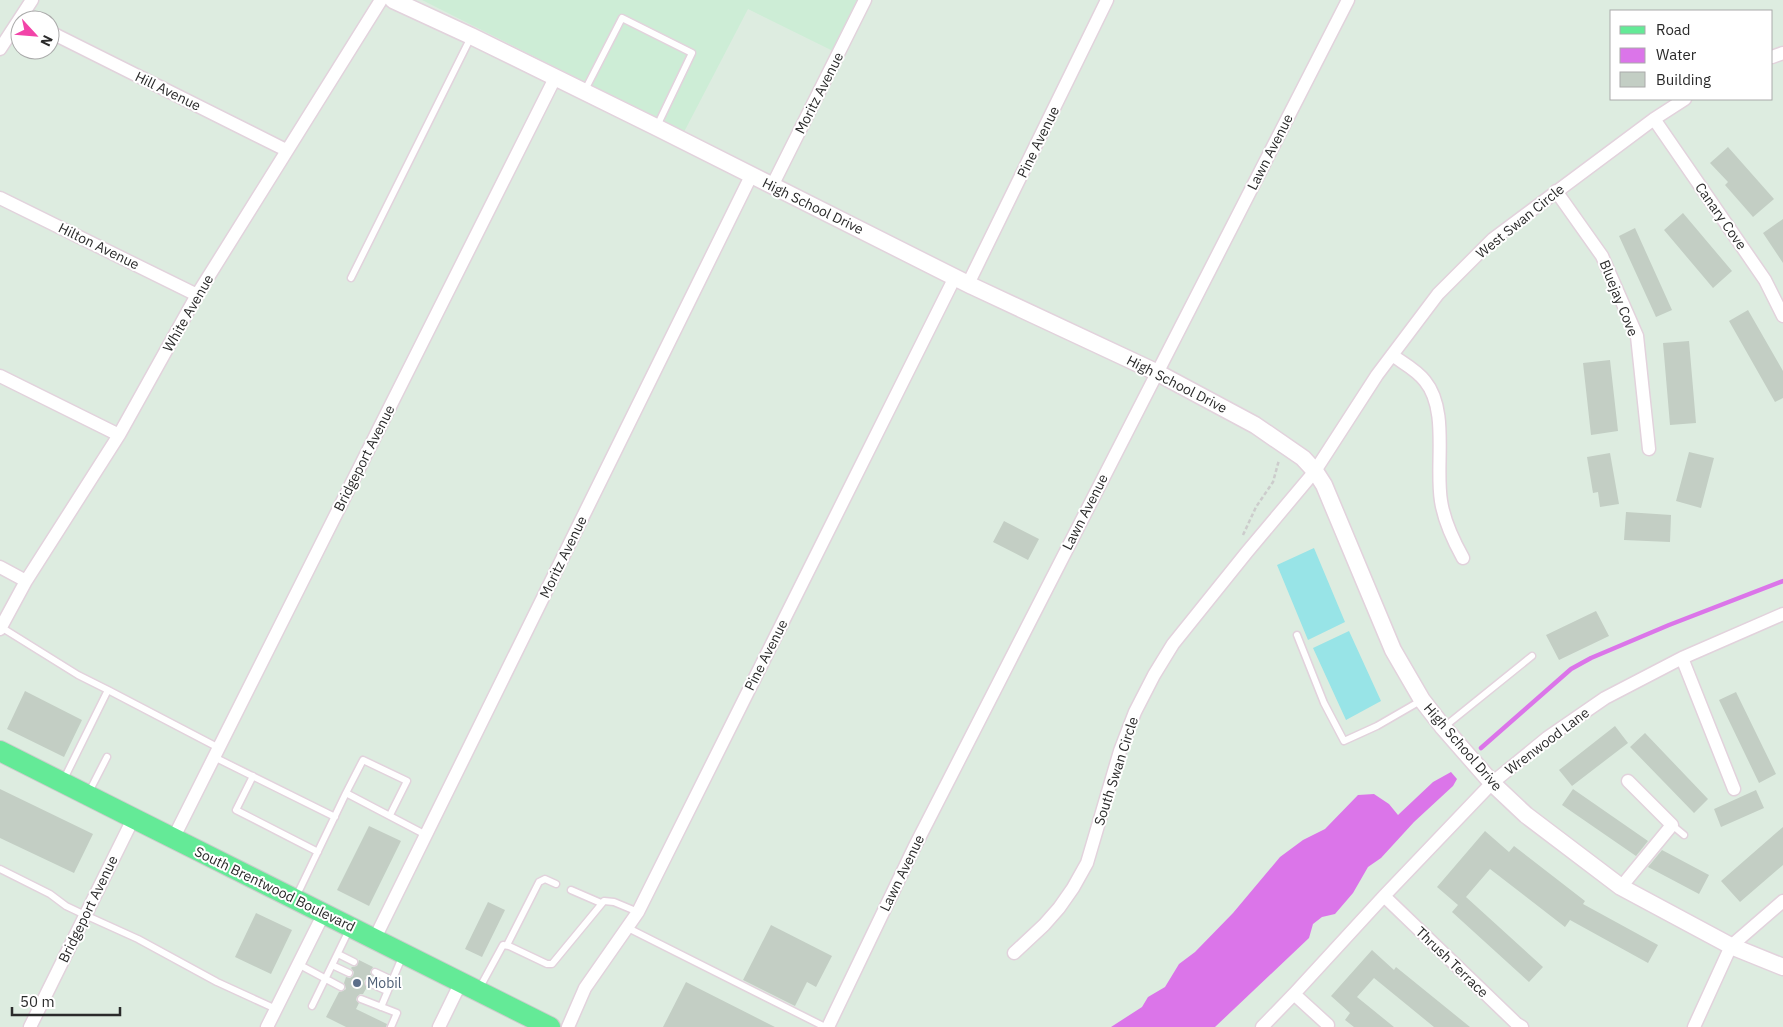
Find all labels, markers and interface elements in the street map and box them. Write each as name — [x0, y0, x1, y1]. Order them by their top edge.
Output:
north arrow — [10, 10, 60, 60]
legend — [1610, 10, 1773, 100]
text: Road — [1656, 20, 1691, 39]
text: N — [36, 32, 57, 49]
text: Water — [1656, 45, 1697, 64]
street label: Moritz Avenue — [791, 49, 847, 137]
street label: Hill Avenue — [132, 67, 204, 115]
text: Building — [1656, 70, 1711, 89]
street label: Pine Avenue — [1013, 103, 1063, 181]
street label: Lawn Avenue — [1243, 111, 1297, 193]
street label: High School Drive — [759, 174, 867, 238]
street label: Canary Cove — [1691, 179, 1751, 253]
street label: West Swan Circle — [1472, 180, 1568, 262]
street label: Hilton Avenue — [56, 219, 143, 273]
street label: Bluejay Cove — [1596, 257, 1643, 339]
street label: White Avenue — [159, 271, 218, 355]
street label: High School Drive — [1124, 351, 1231, 417]
street label: Bridgeport Avenue — [329, 402, 399, 514]
street label: Lawn Avenue — [1058, 471, 1112, 553]
street label: Moritz Avenue — [535, 513, 591, 601]
street label: Pine Avenue — [740, 616, 792, 694]
street label: High School Drive — [1420, 699, 1506, 795]
street label: Wrenwood Lane — [1501, 703, 1593, 779]
street label: South Swan Circle — [1090, 714, 1142, 828]
street label: Lawn Avenue — [876, 831, 928, 914]
street label: South Brentwood Boulevard — [192, 842, 358, 936]
street label: Bridgeport Avenue — [54, 852, 122, 966]
street label: Thrush Terrace — [1412, 923, 1492, 1001]
place label: Mobil — [367, 974, 402, 992]
marker: Mobil — [351, 977, 363, 989]
scale bar — [12, 984, 120, 1016]
text: 50 m — [20, 992, 55, 1011]

